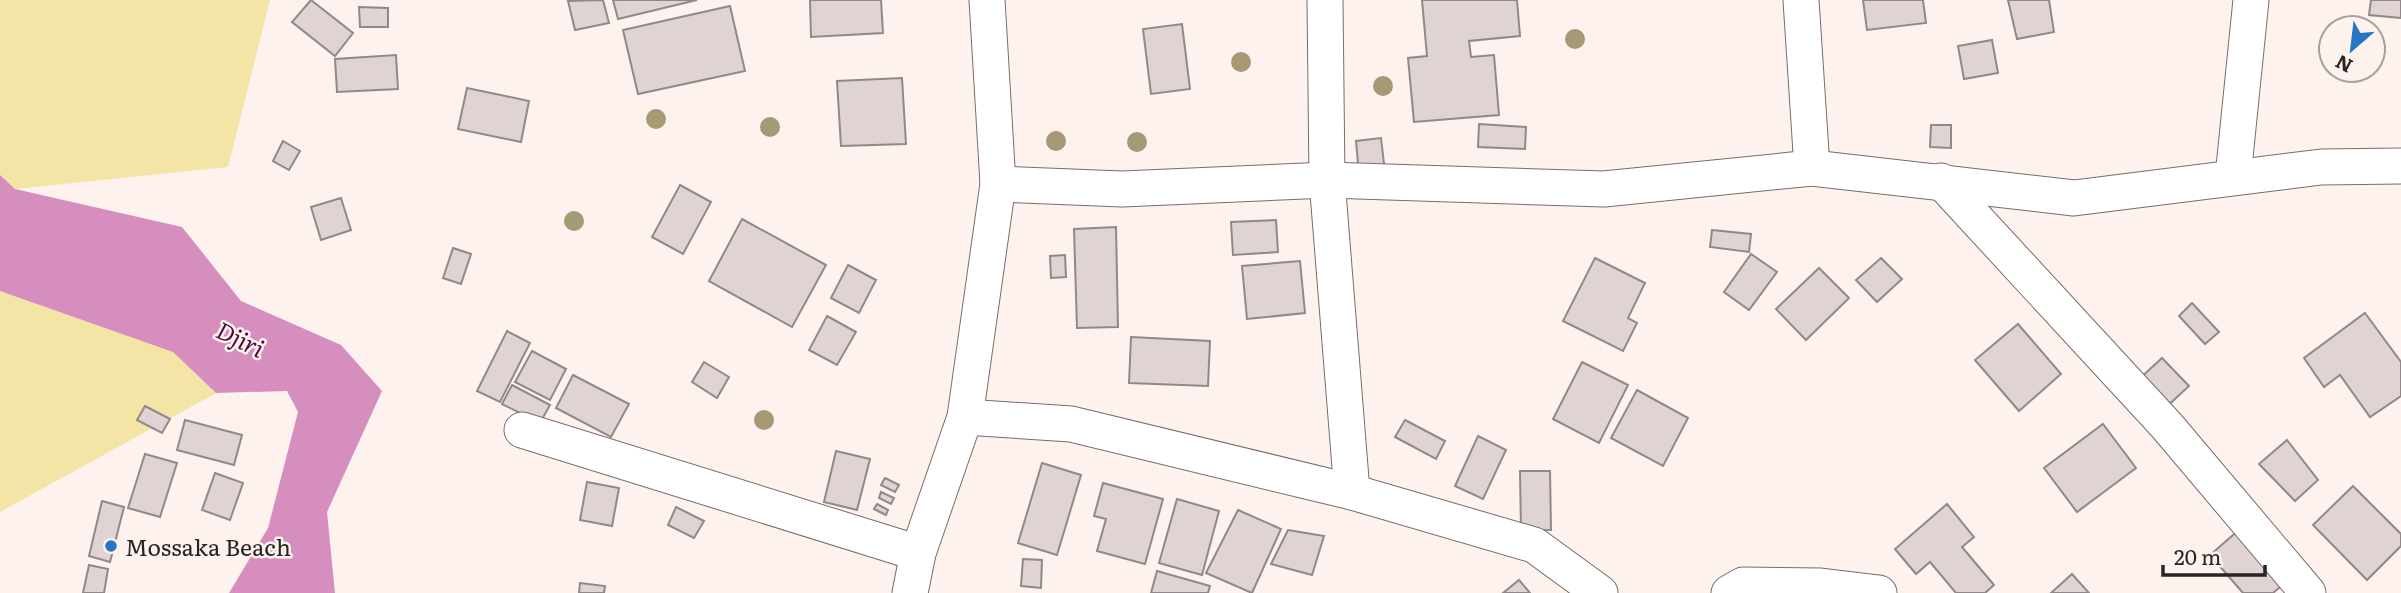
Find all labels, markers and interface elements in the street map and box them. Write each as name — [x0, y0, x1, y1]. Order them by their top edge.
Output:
north arrow — [2317, 14, 2387, 84]
text: N — [2330, 49, 2357, 81]
water label: Djiri — [211, 311, 271, 365]
place label: Mossaka Beach — [125, 529, 291, 563]
scale bar — [2163, 534, 2264, 578]
marker: Mossaka Beach — [103, 538, 119, 554]
text: 20 m — [2174, 540, 2221, 571]

